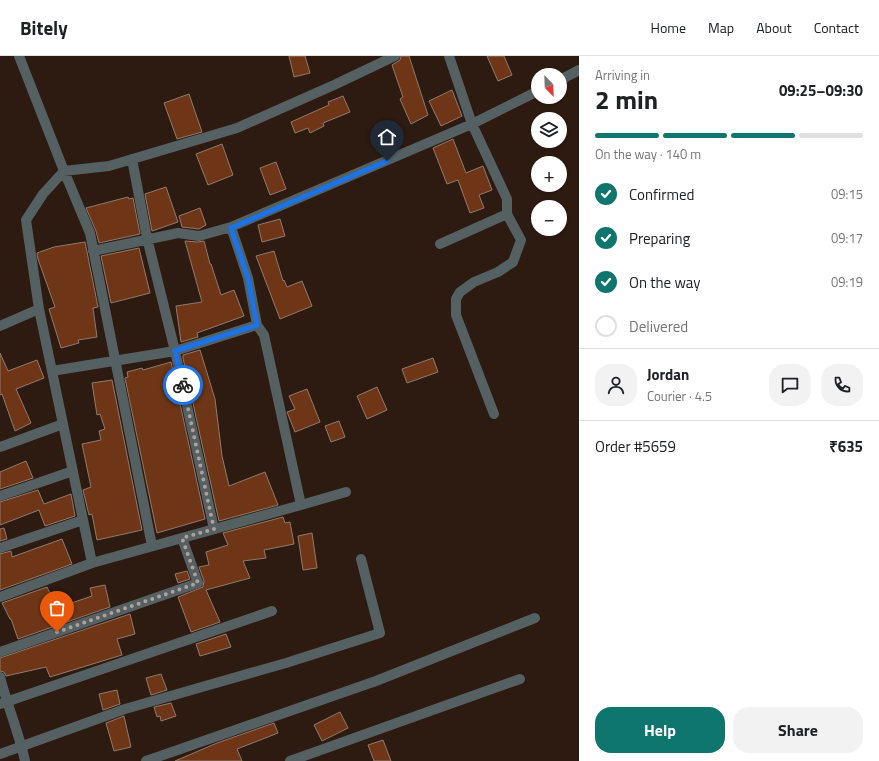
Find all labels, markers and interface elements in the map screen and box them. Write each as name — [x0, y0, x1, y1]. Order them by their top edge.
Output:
text: Bitely — [20, 13, 68, 42]
text: Home — [651, 17, 686, 38]
text: Map — [708, 17, 734, 38]
text: About — [756, 17, 792, 38]
text: Contact — [814, 17, 859, 38]
text: Arriving in — [595, 65, 650, 85]
north arrow — [531, 68, 567, 104]
map controls — [531, 68, 567, 236]
text: 09:25–09:30 — [779, 79, 863, 102]
text: 2 min — [595, 80, 658, 119]
button: layers — [531, 112, 567, 148]
pin — [370, 120, 404, 161]
icon: home — [376, 126, 398, 148]
text: On the way · 140 m — [595, 144, 701, 164]
button: + — [531, 156, 567, 192]
icon: check — [595, 183, 617, 205]
text: Confirmed — [629, 183, 694, 206]
text: 09:15 — [831, 184, 863, 204]
button: − — [531, 200, 567, 236]
icon: check — [595, 227, 617, 249]
text: Preparing — [629, 227, 690, 250]
text: 09:17 — [831, 228, 863, 248]
icon: check — [595, 271, 617, 293]
text: On the way — [629, 271, 701, 294]
text: 09:19 — [831, 272, 863, 292]
text: Delivered — [629, 315, 688, 338]
text: Jordan — [647, 363, 689, 386]
button: person — [595, 364, 637, 406]
button: chat — [769, 364, 811, 406]
button: phone — [821, 364, 863, 406]
courier — [163, 365, 203, 405]
icon: bike — [172, 374, 194, 396]
text: Courier · 4.5 — [647, 386, 712, 406]
text: Order #5659 — [595, 435, 676, 458]
text: ₹635 — [829, 435, 863, 458]
pin — [40, 591, 74, 632]
icon: bag — [46, 597, 68, 619]
button: Help — [595, 707, 725, 753]
button: Share — [733, 707, 863, 753]

